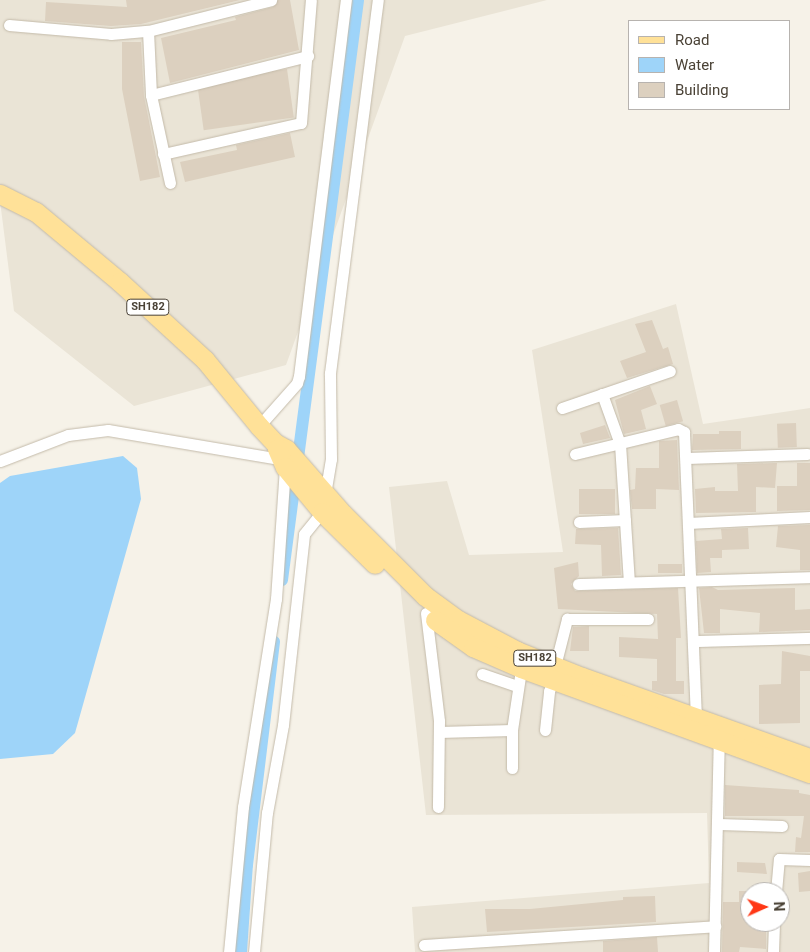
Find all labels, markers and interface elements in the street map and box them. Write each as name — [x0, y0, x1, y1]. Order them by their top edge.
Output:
legend — [628, 20, 790, 110]
text: Road — [675, 31, 709, 49]
text: Water — [675, 56, 714, 74]
text: Building — [675, 81, 729, 99]
road number: SH182 — [126, 298, 170, 316]
road number: SH182 — [512, 650, 558, 666]
north arrow — [740, 882, 790, 932]
text: N — [771, 901, 787, 912]

